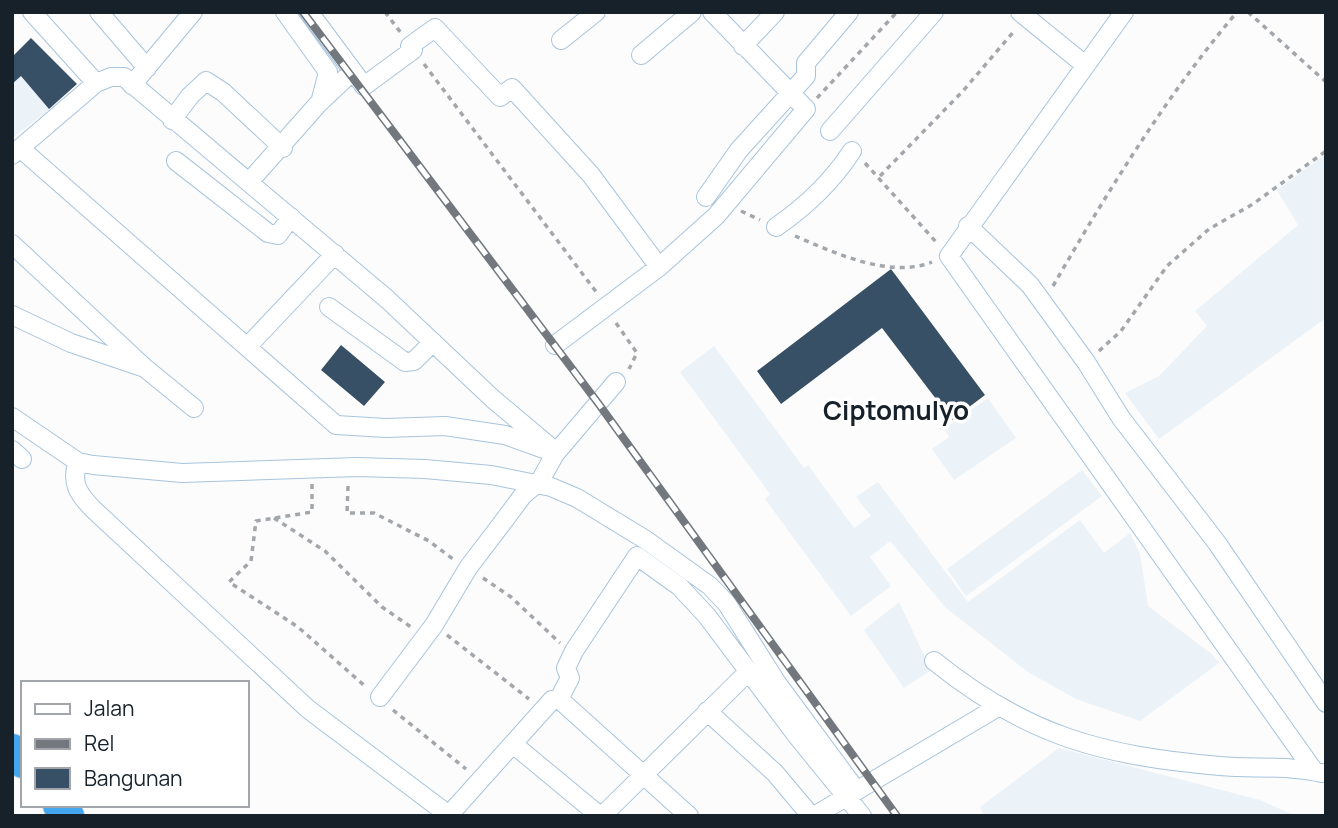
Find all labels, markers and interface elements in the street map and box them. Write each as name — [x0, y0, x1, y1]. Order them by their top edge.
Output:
district label: Ciptomulyo — [823, 392, 969, 428]
legend — [21, 681, 248, 807]
text: Jalan — [84, 694, 134, 722]
text: Rel — [84, 729, 114, 757]
text: Bangunan — [84, 764, 183, 792]

